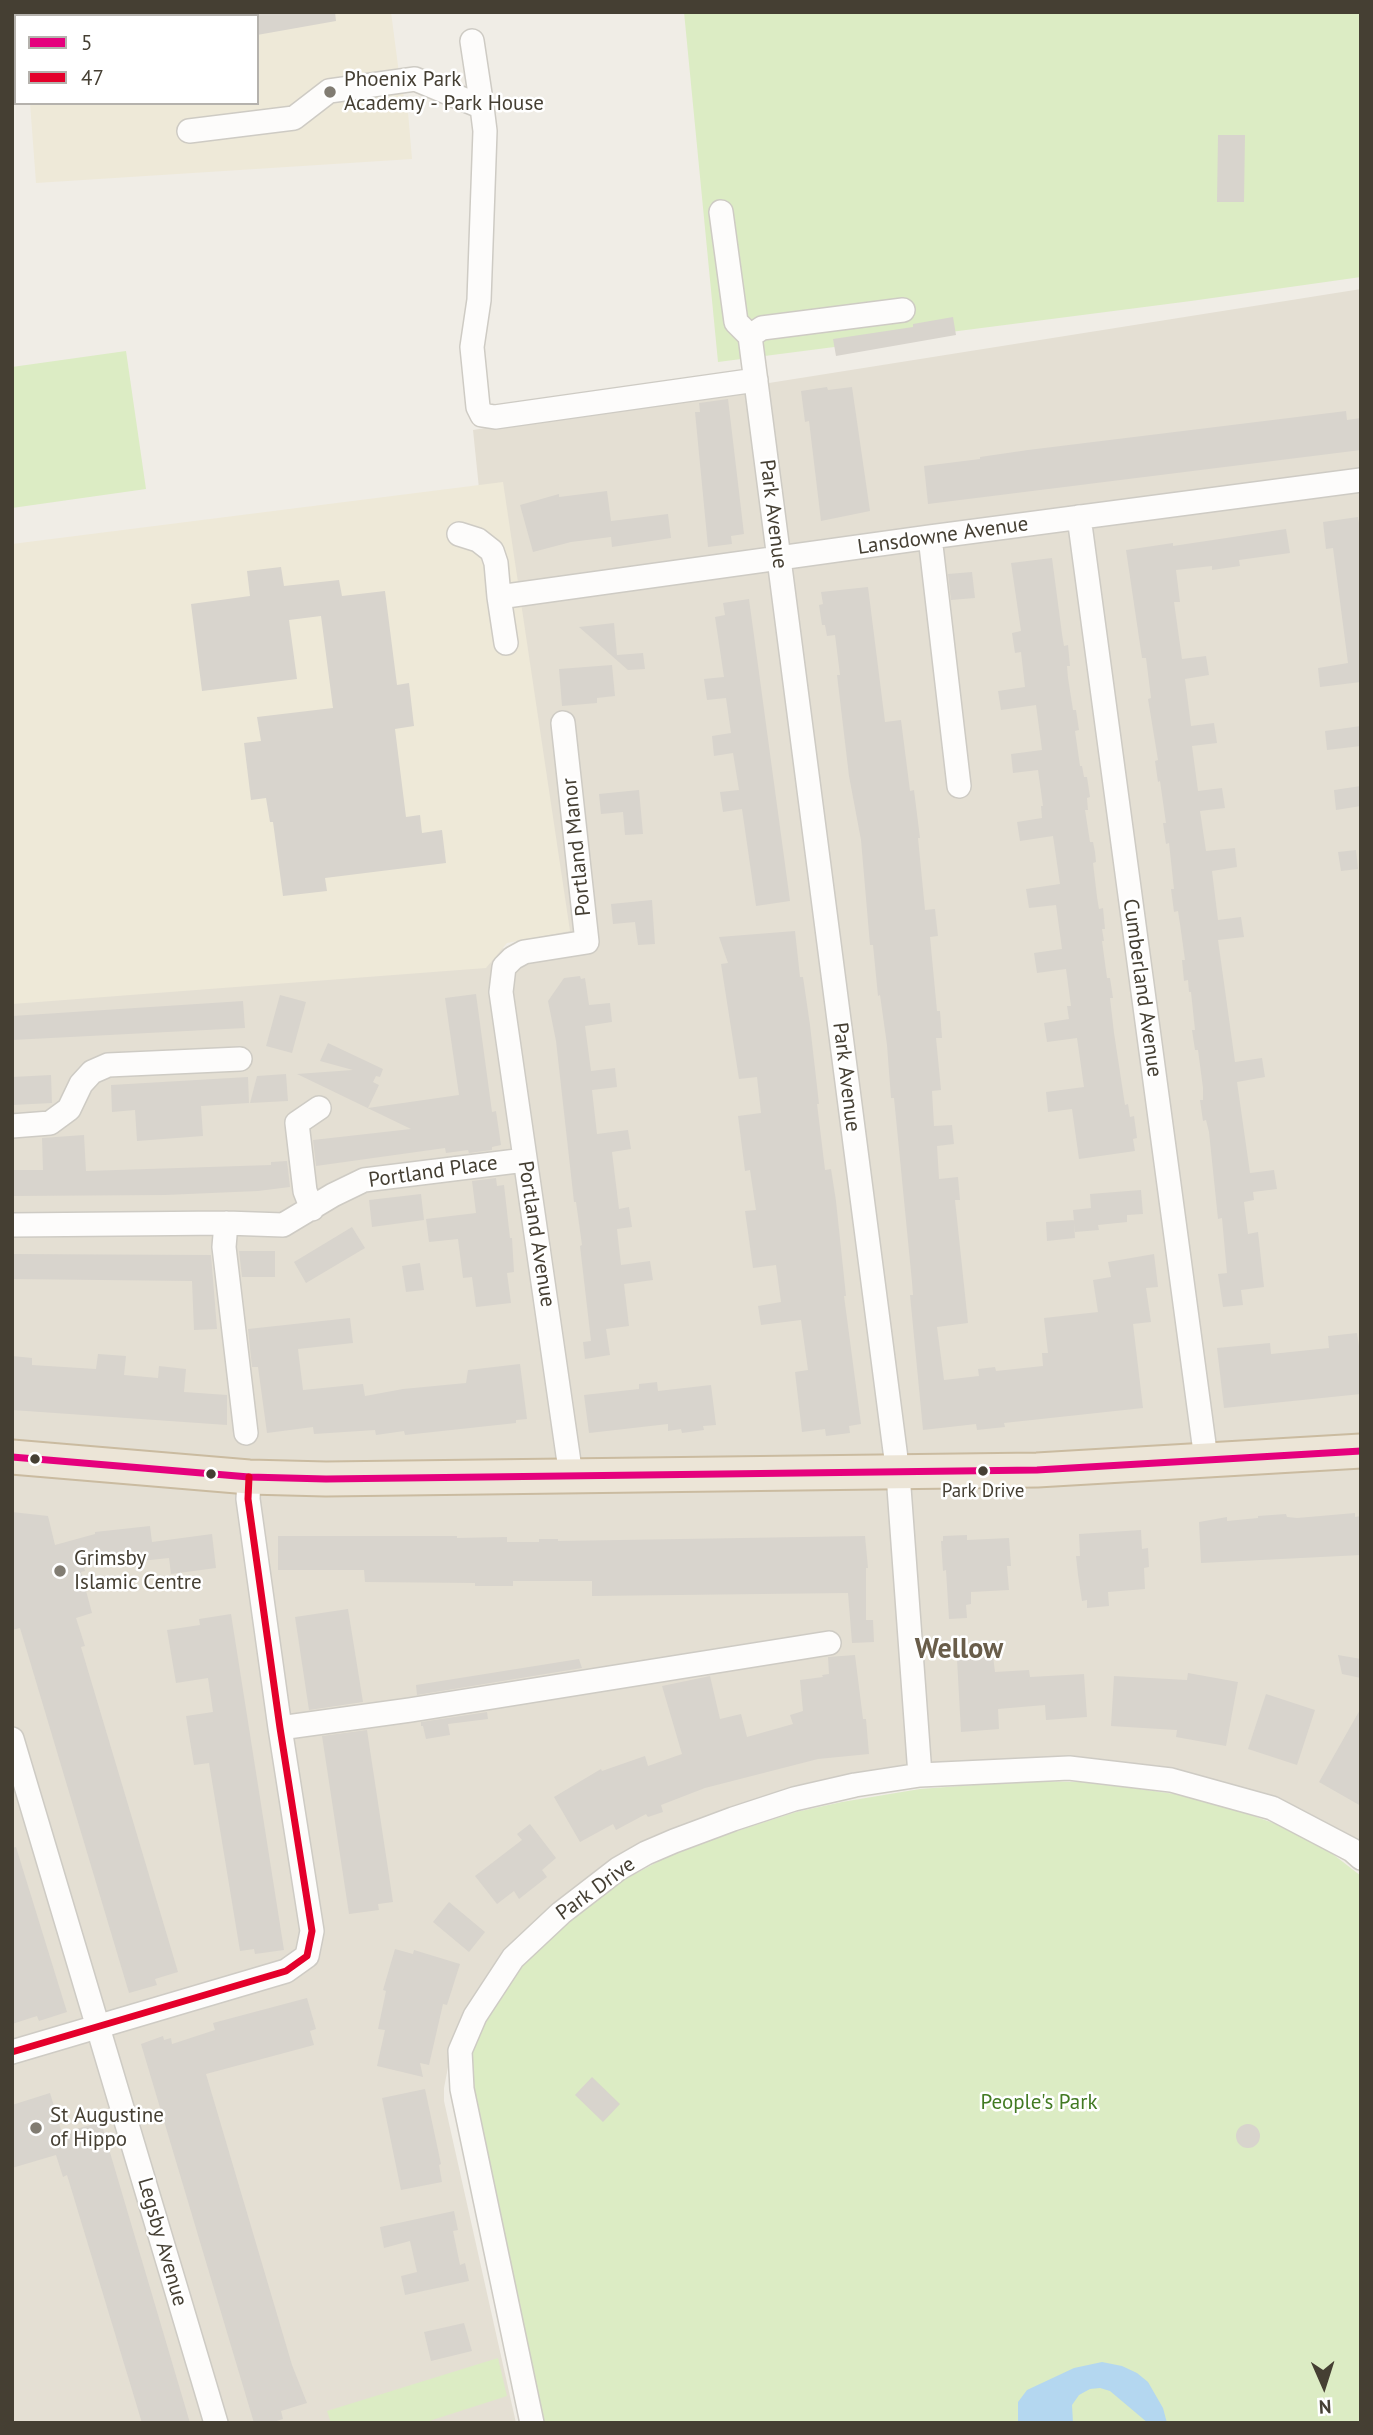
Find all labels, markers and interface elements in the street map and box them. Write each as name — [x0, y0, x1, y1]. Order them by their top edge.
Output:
legend — [14, 14, 259, 105]
text: 5 — [81, 29, 92, 56]
text: 47 — [81, 64, 104, 91]
place label: Phoenix Park Academy - Park House — [344, 67, 544, 117]
marker: Phoenix Park Academy - Park House — [322, 84, 338, 100]
street label: Park Avenue — [754, 458, 792, 570]
street label: Lansdowne Avenue — [856, 512, 1030, 560]
street label: Portland Manor — [557, 777, 597, 917]
street label: Cumberland Avenue — [1117, 897, 1167, 1079]
street label: Park Avenue — [827, 1021, 865, 1133]
street label: Portland Place — [367, 1150, 499, 1194]
street label: Portland Avenue — [512, 1159, 560, 1309]
unlabelled marker — [28, 1452, 42, 1466]
marker: Park Drive — [976, 1464, 990, 1478]
unlabelled marker — [204, 1467, 218, 1481]
place label: Park Drive — [942, 1481, 1024, 1503]
place label: Grimsby Islamic Centre — [74, 1546, 202, 1596]
marker: Grimsby Islamic Centre — [52, 1563, 68, 1579]
district label: Wellow — [915, 1633, 1003, 1667]
street label: Park Drive — [552, 1852, 640, 1926]
park label: People's Park — [981, 2090, 1097, 2116]
place label: St Augustine of Hippo — [50, 2103, 164, 2153]
marker: St Augustine of Hippo — [28, 2120, 44, 2136]
street label: Legsby Avenue — [132, 2175, 192, 2309]
north arrow — [1289, 2351, 1359, 2421]
text: N — [1318, 2395, 1332, 2419]

